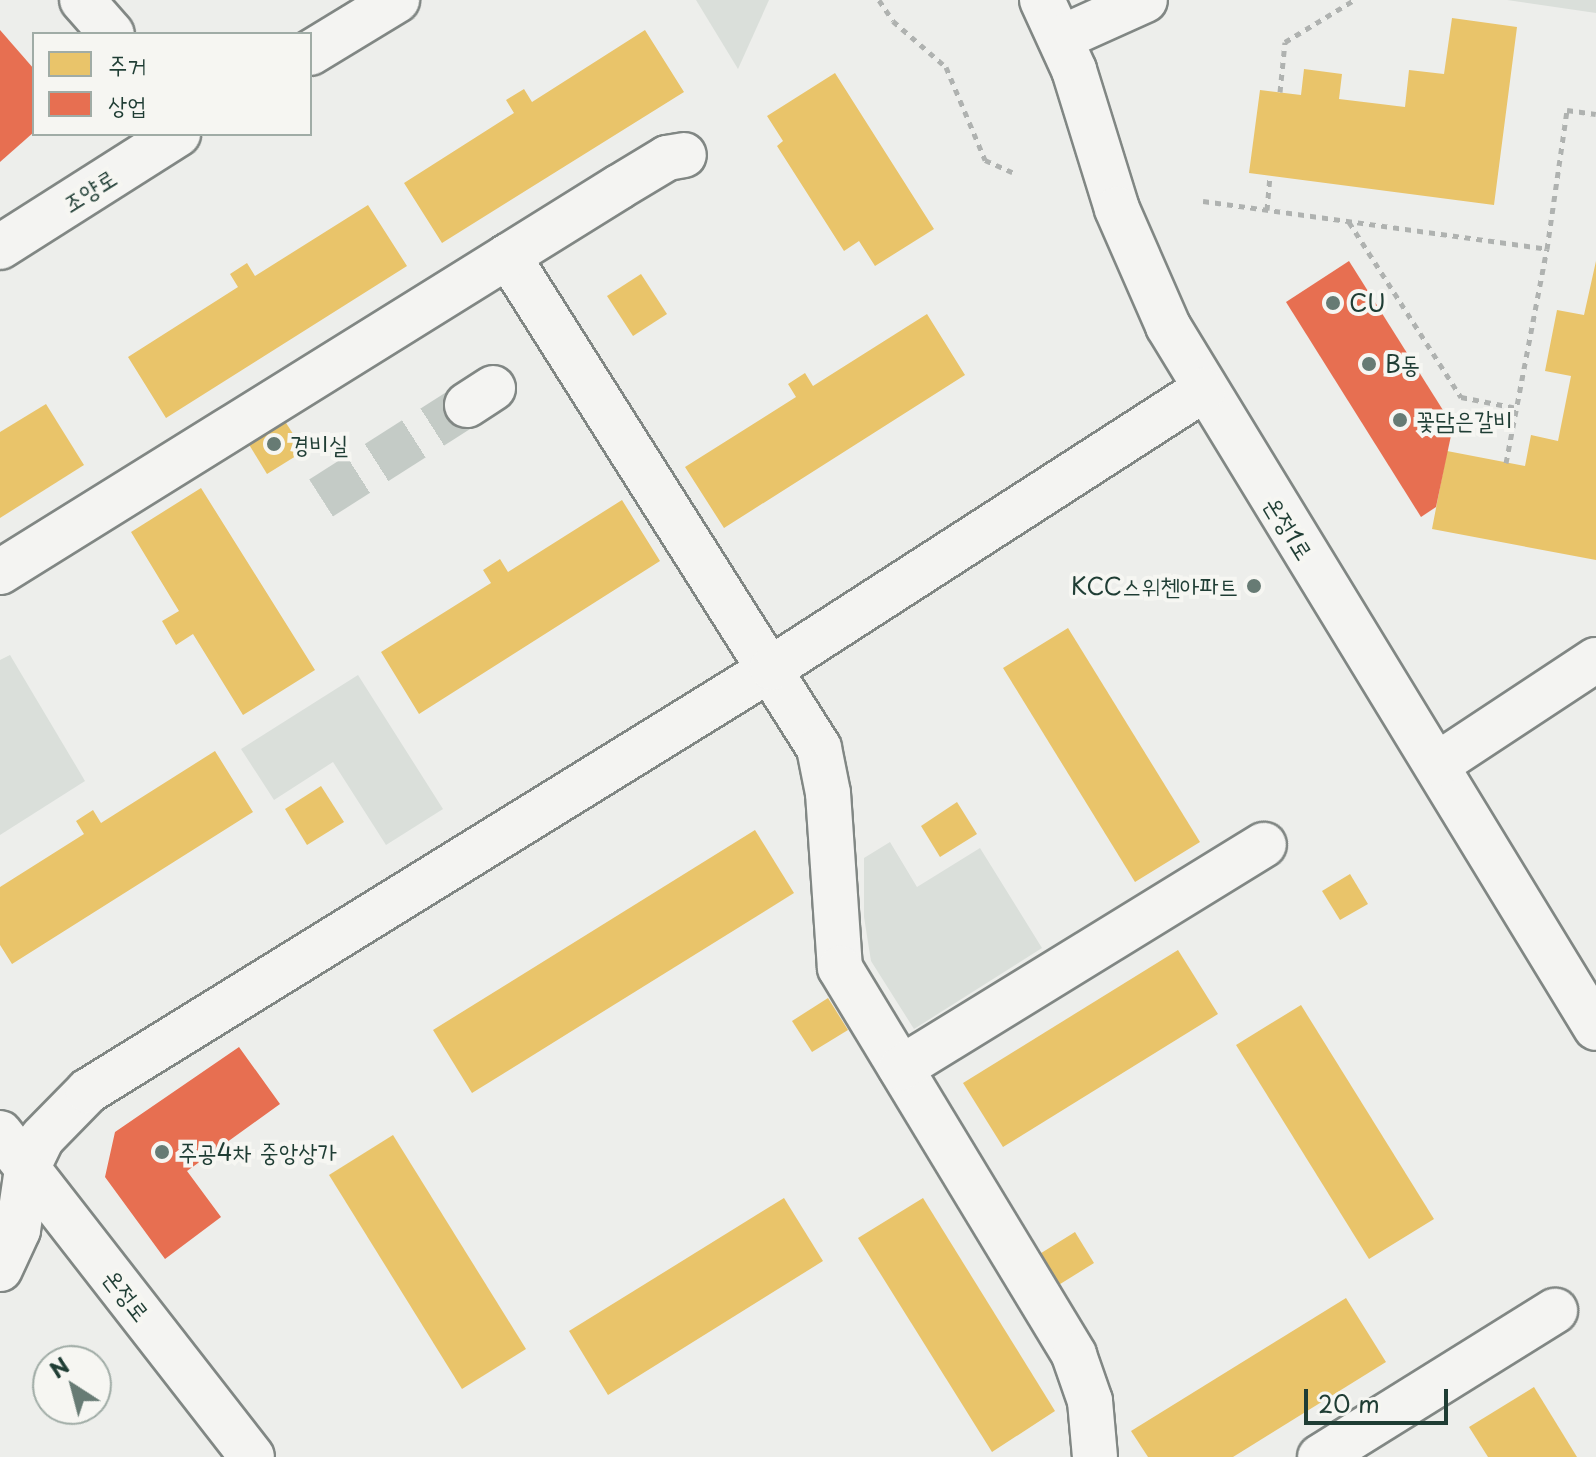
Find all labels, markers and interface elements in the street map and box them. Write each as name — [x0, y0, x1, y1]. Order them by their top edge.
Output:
legend — [32, 32, 312, 136]
text: 주거 — [108, 46, 147, 82]
text: 상업 — [108, 86, 147, 122]
street label: 조양로 — [57, 162, 121, 218]
place label: CU — [1349, 289, 1386, 317]
marker: CU — [1324, 294, 1342, 312]
place label: B동 — [1385, 350, 1420, 378]
marker: B동 — [1360, 355, 1378, 373]
place label: 꽃담은갈비 — [1416, 406, 1513, 434]
marker: 꽃담은갈비 — [1391, 411, 1409, 429]
place label: 경비실 — [290, 430, 348, 458]
marker: 경비실 — [265, 435, 283, 453]
street label: 온정1로 — [1259, 491, 1319, 565]
place label: KCC스위첸아파트 — [1071, 572, 1238, 600]
marker: KCC스위첸아파트 — [1245, 577, 1263, 595]
place label: 주공4차 중앙상가 — [178, 1138, 337, 1166]
marker: 주공4차 중앙상가 — [153, 1143, 171, 1161]
street label: 온정로 — [98, 1263, 156, 1327]
north arrow — [32, 1345, 112, 1425]
text: N — [42, 1348, 76, 1385]
scale bar — [1308, 1373, 1452, 1423]
text: 20 m — [1318, 1385, 1380, 1421]

